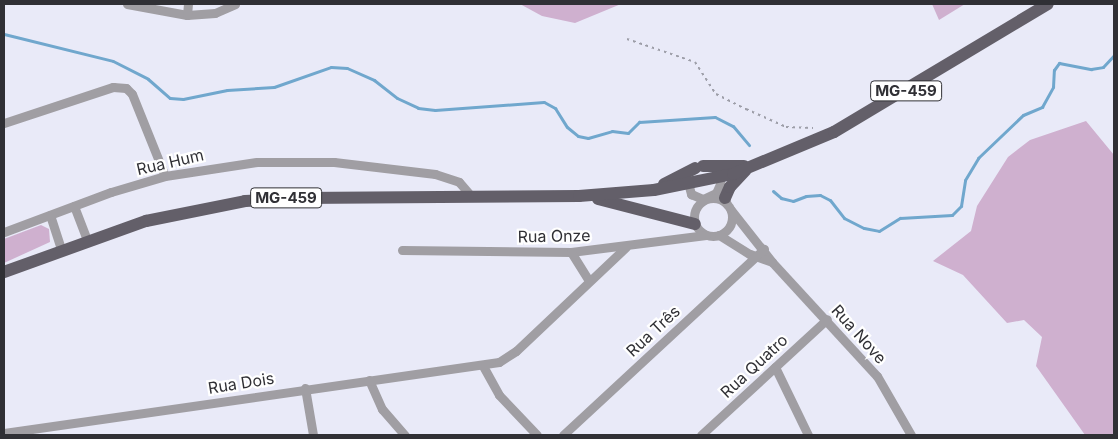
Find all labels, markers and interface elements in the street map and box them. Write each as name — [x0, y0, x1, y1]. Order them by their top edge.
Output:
road number: MG-459 — [870, 78, 942, 104]
street label: Rua Hum — [134, 145, 206, 179]
road number: MG-459 — [250, 186, 322, 210]
street label: Rua Onze — [517, 226, 591, 246]
street label: Rua Três — [622, 301, 684, 361]
street label: Rua Nove — [828, 301, 890, 367]
street label: Rua Quatro — [717, 330, 791, 402]
street label: Rua Dois — [207, 368, 275, 398]

